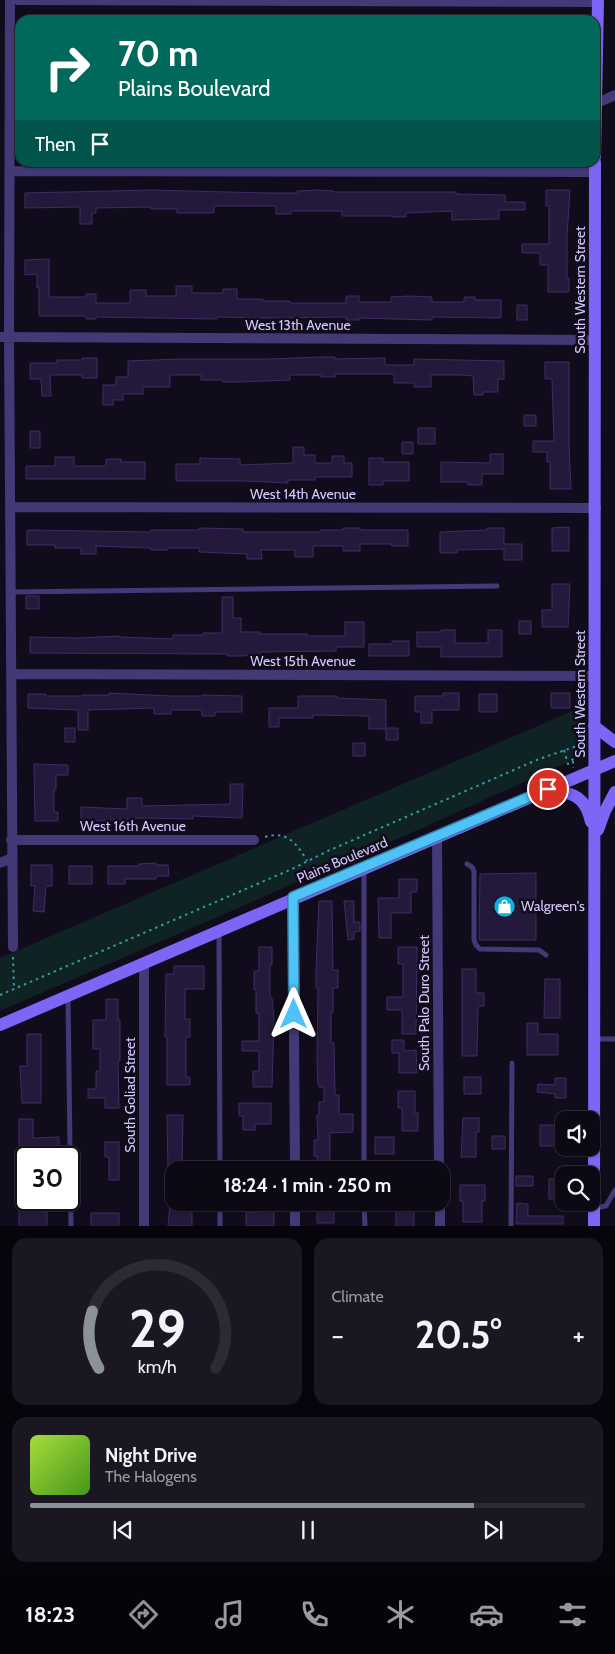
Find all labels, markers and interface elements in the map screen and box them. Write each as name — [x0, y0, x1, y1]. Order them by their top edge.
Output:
text: 70 m — [118, 32, 199, 75]
icon: right — [35, 35, 100, 100]
text: Plains Boulevard — [118, 75, 270, 102]
icon: arrive — [86, 130, 114, 158]
text: Then — [35, 133, 76, 156]
street label: South Western Street — [571, 226, 589, 354]
street label: West 13th Avenue — [245, 316, 351, 334]
street label: West 14th Avenue — [250, 485, 356, 503]
street label: South Western Street — [571, 630, 589, 758]
street label: West 15th Avenue — [250, 652, 356, 670]
pin — [527, 768, 569, 810]
icon: arrive — [534, 775, 562, 803]
street label: West 16th Avenue — [80, 817, 186, 835]
street label: Plains Boulevard — [294, 833, 390, 887]
shop icon: Walgreen's — [493, 894, 517, 918]
place label: Walgreen's — [521, 897, 585, 915]
street label: South Palo Duro Street — [415, 935, 433, 1071]
position arrow — [267, 987, 319, 1039]
street label: South Goliad Street — [121, 1037, 139, 1153]
map controls — [555, 1111, 600, 1211]
button: sound — [555, 1111, 600, 1156]
speed limit sign: 30 — [15, 1146, 80, 1211]
button: search — [555, 1166, 600, 1211]
text: 18:24 · 1 min · 250 m — [224, 1174, 391, 1197]
text: Climate — [332, 1287, 384, 1306]
text: 29 — [128, 1297, 185, 1360]
text: 20.5° — [415, 1311, 501, 1358]
text: − — [332, 1318, 344, 1352]
text: + — [573, 1318, 585, 1352]
text: km/h — [137, 1356, 176, 1377]
text: Night Drive — [105, 1444, 197, 1467]
text: The Halogens — [105, 1467, 197, 1486]
icon: previous — [109, 1516, 137, 1544]
icon: pause — [294, 1516, 322, 1544]
icon: next — [479, 1516, 507, 1544]
icon: directions — [126, 1597, 161, 1632]
icon: music — [212, 1597, 247, 1632]
icon: phone — [297, 1597, 332, 1632]
icon: climate — [383, 1597, 418, 1632]
icon: car — [469, 1597, 504, 1632]
icon: filters — [555, 1597, 590, 1632]
text: 18:23 — [25, 1601, 75, 1628]

